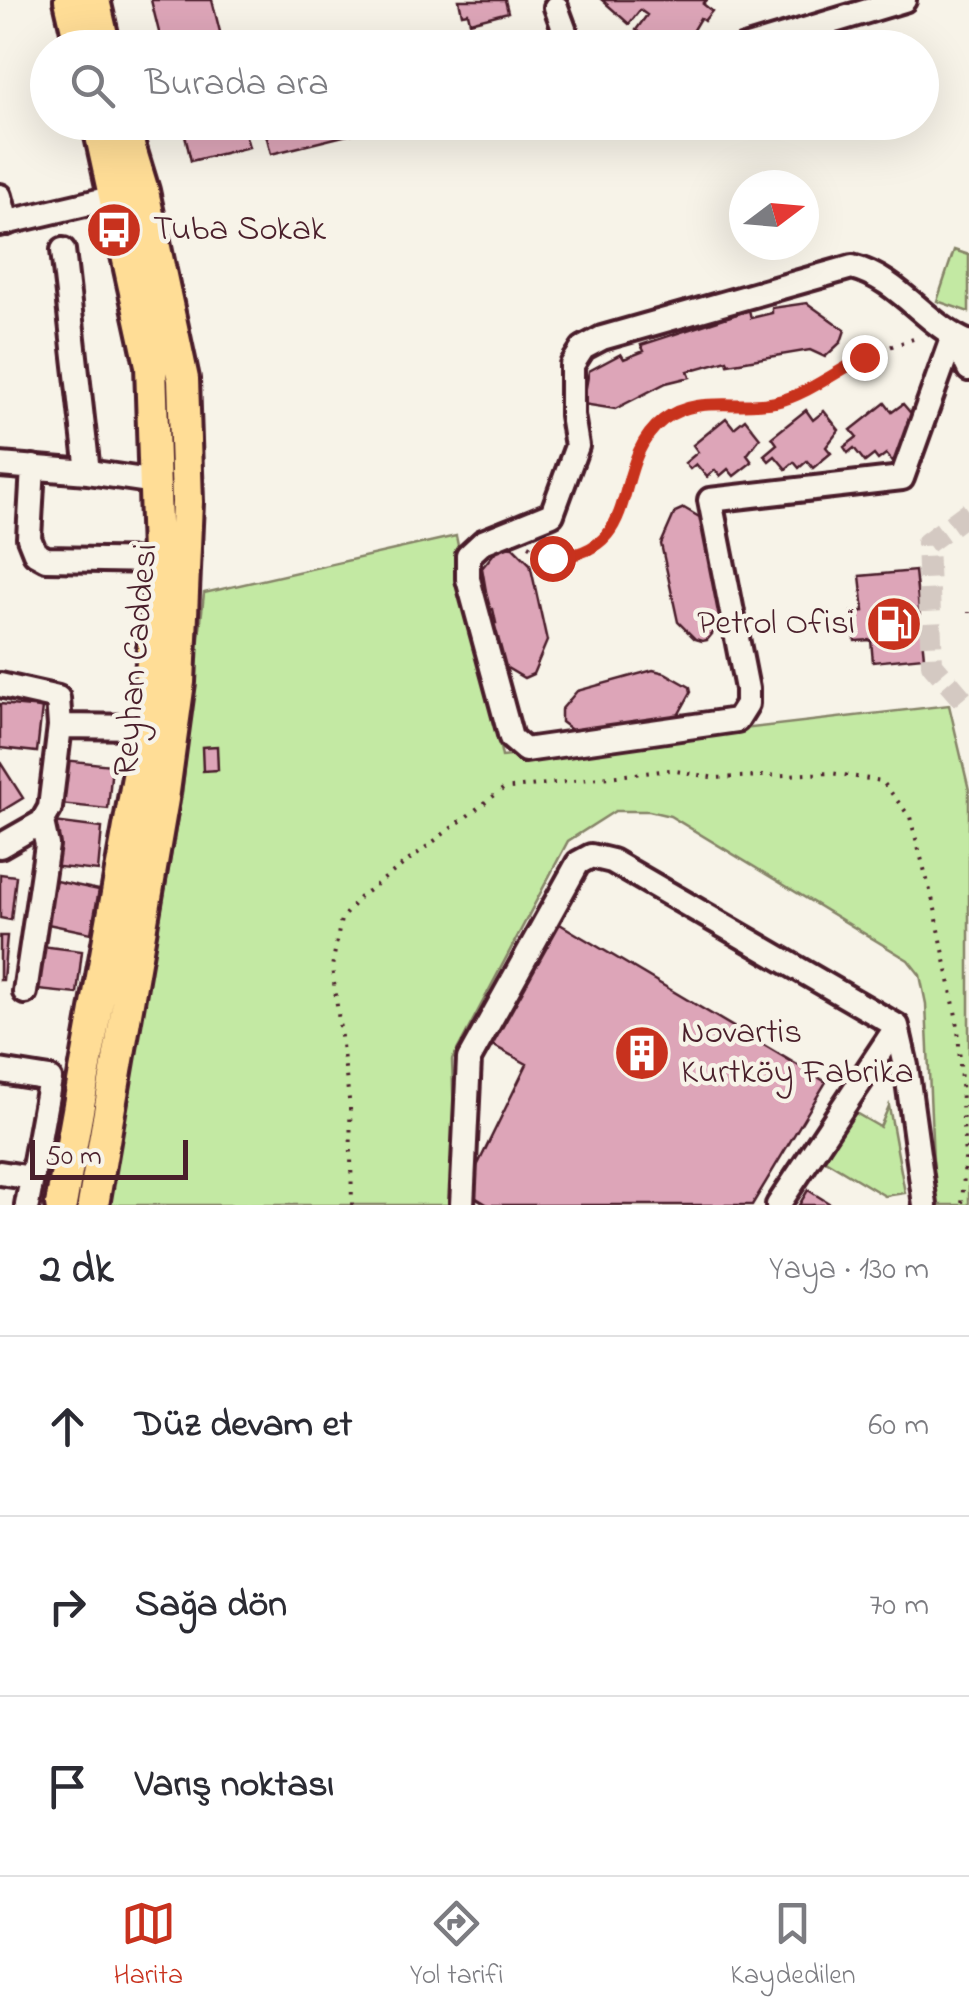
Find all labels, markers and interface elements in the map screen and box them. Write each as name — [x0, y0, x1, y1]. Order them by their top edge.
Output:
search box — [30, 30, 939, 140]
text: Burada ara — [145, 57, 329, 113]
icon: search — [65, 58, 120, 113]
north arrow — [729, 170, 819, 260]
bus stop icon: Tuba Sokak — [84, 200, 144, 260]
place label: Tuba Sokak — [153, 205, 327, 256]
route end — [842, 335, 888, 381]
route start — [530, 536, 576, 582]
street label: Reyhan Caddesi — [101, 542, 173, 778]
fuel station icon: Petrol Ofisi — [864, 594, 924, 654]
place label: Petrol Ofisi — [697, 599, 855, 650]
place label: Novartis Kurtköy Fabrika — [681, 1008, 914, 1099]
building icon: Novartis Kurtköy Fabrika — [612, 1023, 672, 1083]
scale bar — [30, 1135, 188, 1180]
text: 50 m — [45, 1137, 102, 1178]
text: 2 dk — [40, 1240, 113, 1301]
text: Yaya · 130 m — [769, 1247, 929, 1294]
text: Düz devam et — [135, 1398, 352, 1454]
icon: ahead — [40, 1399, 95, 1454]
text: 60 m — [868, 1403, 929, 1450]
text: Sağa dön — [135, 1578, 287, 1634]
icon: right — [40, 1579, 95, 1634]
text: 70 m — [869, 1583, 929, 1630]
text: Varış noktası — [135, 1758, 334, 1814]
icon: arrive — [40, 1759, 95, 1814]
tab: Harita — [113, 1896, 183, 1997]
tab: Yol tarifi — [410, 1896, 504, 1997]
tab: Kaydedilen — [730, 1896, 856, 1997]

